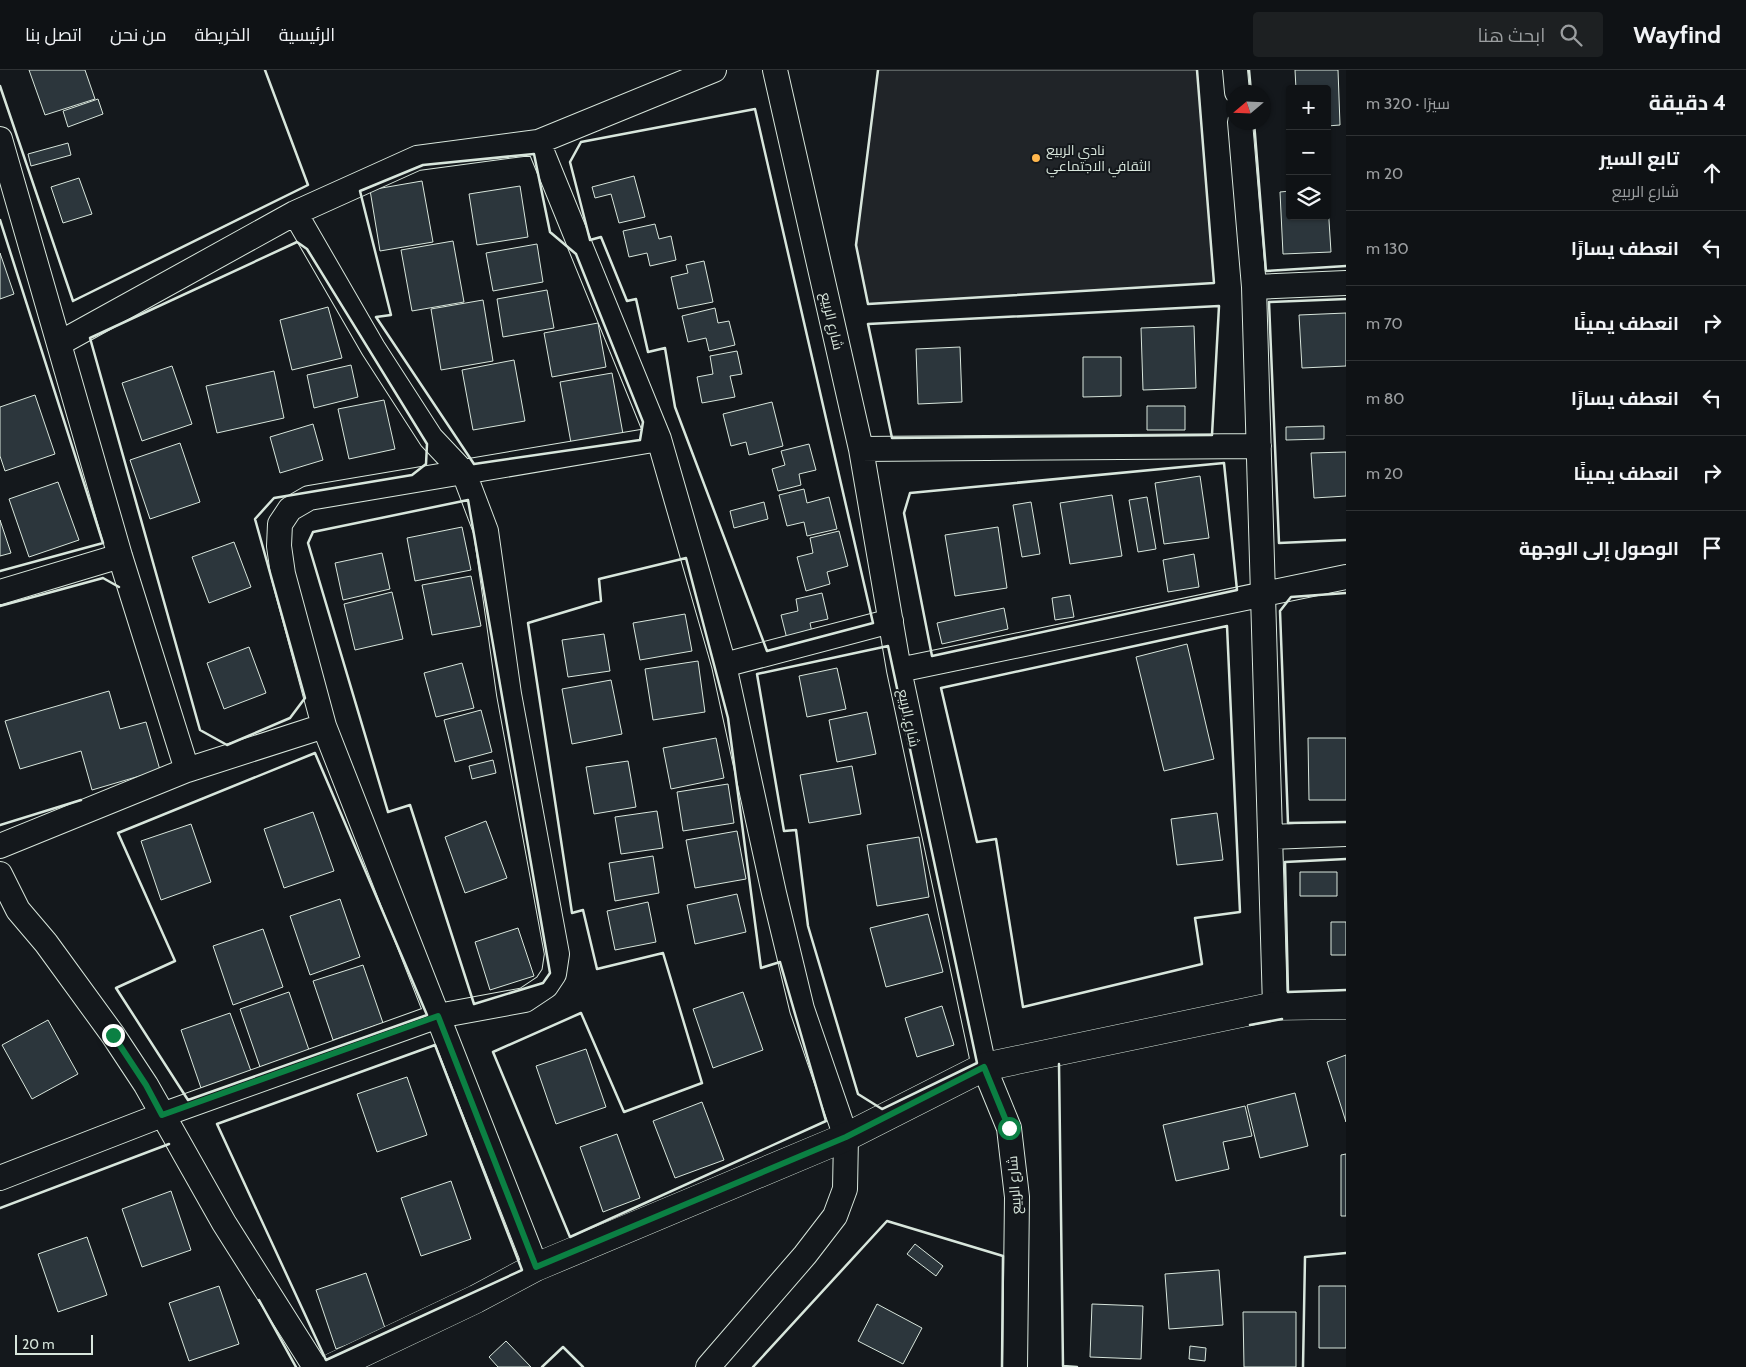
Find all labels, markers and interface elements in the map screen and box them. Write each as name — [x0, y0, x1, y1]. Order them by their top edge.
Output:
search box — [1253, 12, 1603, 57]
text: Wayfind — [1633, 20, 1721, 49]
icon: search — [1557, 21, 1585, 49]
text: اتصل بنا — [25, 24, 82, 46]
text: من نحن — [110, 24, 166, 46]
text: الخريطة — [194, 24, 251, 46]
text: الرئيسية — [279, 24, 335, 46]
text: ابحث هنا — [1477, 24, 1545, 47]
north arrow — [1226, 85, 1271, 130]
map controls — [1286, 85, 1331, 220]
button: + — [1286, 85, 1331, 130]
text: 4 دقيقة — [1649, 90, 1726, 115]
text: سيرًا · 320 m — [1366, 94, 1450, 113]
button: − — [1286, 130, 1331, 175]
place label: نادي الربيع الثقافي الاجتماعي — [1046, 141, 1151, 178]
text: تابع السير — [1599, 147, 1679, 170]
marker: نادي الربيع الثقافي الاجتماعي — [1030, 152, 1042, 164]
icon: ahead — [1698, 159, 1726, 187]
text: 20 m — [1366, 164, 1403, 183]
button: layers — [1286, 175, 1331, 220]
text: شارع الربيع — [1612, 182, 1679, 201]
icon: left — [1698, 234, 1726, 262]
text: انعطف يسارًا — [1571, 237, 1679, 260]
text: 130 m — [1366, 239, 1409, 258]
street label: شارع الربيع — [817, 290, 847, 352]
icon: right — [1698, 309, 1726, 337]
text: انعطف يمينًا — [1573, 312, 1679, 335]
text: 70 m — [1366, 314, 1403, 333]
icon: left — [1698, 384, 1726, 412]
text: انعطف يسارًا — [1571, 387, 1679, 410]
text: 80 m — [1366, 389, 1405, 408]
icon: right — [1698, 459, 1726, 487]
text: انعطف يمينًا — [1573, 462, 1679, 485]
text: 20 m — [1366, 464, 1403, 483]
icon: arrive — [1698, 534, 1726, 562]
text: الوصول إلى الوجهة — [1519, 537, 1679, 560]
street label: شارع الربيع — [894, 687, 924, 749]
route end — [102, 1024, 125, 1047]
route start — [998, 1117, 1021, 1140]
street label: شارع الربيع — [1003, 1155, 1025, 1215]
scale bar — [15, 1332, 92, 1355]
text: 20 m — [22, 1335, 55, 1353]

